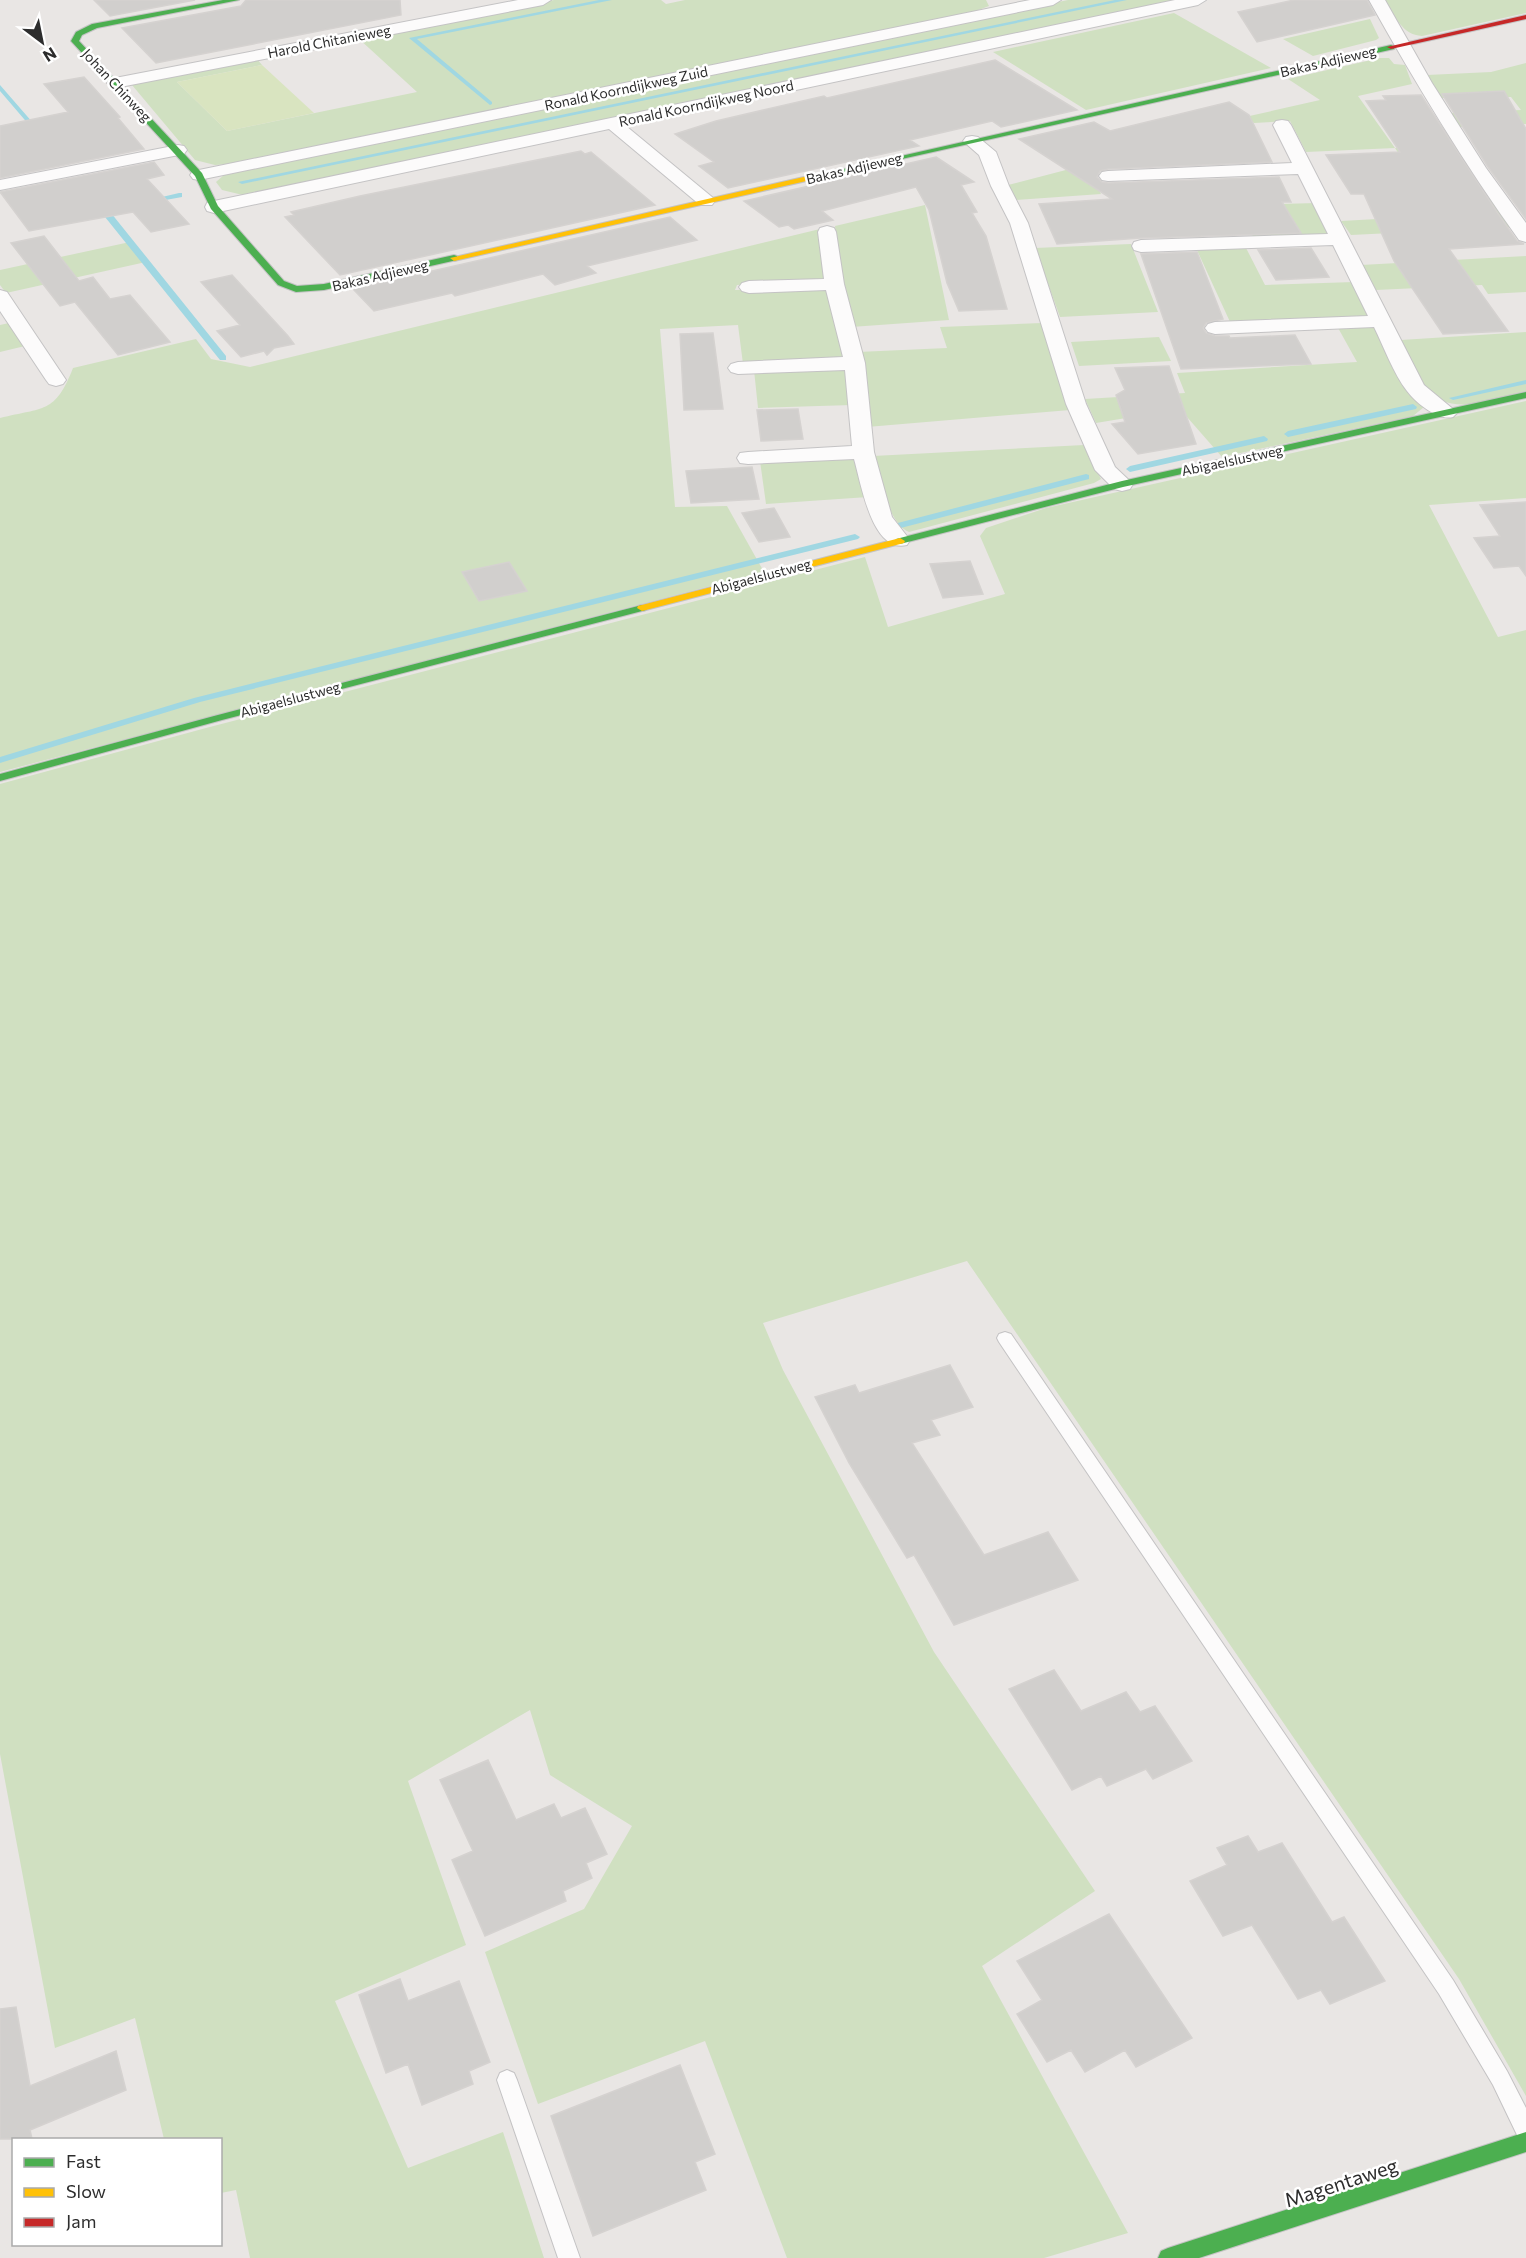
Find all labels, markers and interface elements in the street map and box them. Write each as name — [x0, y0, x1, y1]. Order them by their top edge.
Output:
north arrow — [12, 12, 72, 72]
street label: Harold Chitanieweg — [266, 21, 392, 61]
street label: Bakas Adjieweg — [1278, 42, 1378, 80]
text: N — [40, 44, 60, 66]
street label: Johan Chinweg — [79, 45, 155, 125]
street label: Ronald Koorndijkweg Zuid — [543, 62, 709, 114]
street label: Ronald Koorndijkweg Noord — [617, 76, 795, 130]
street label: Bakas Adjieweg — [804, 149, 904, 187]
street label: Bakas Adjieweg — [330, 256, 430, 294]
street label: Abigaelslustweg — [1180, 441, 1285, 479]
street label: Abigaelslustweg — [709, 554, 813, 598]
street label: Abigaelslustweg — [238, 677, 342, 721]
legend — [12, 2138, 222, 2246]
text: Fast — [66, 2150, 101, 2172]
street label: Magentaweg — [1281, 2152, 1401, 2212]
text: Slow — [66, 2180, 106, 2202]
text: Jam — [66, 2210, 96, 2232]

